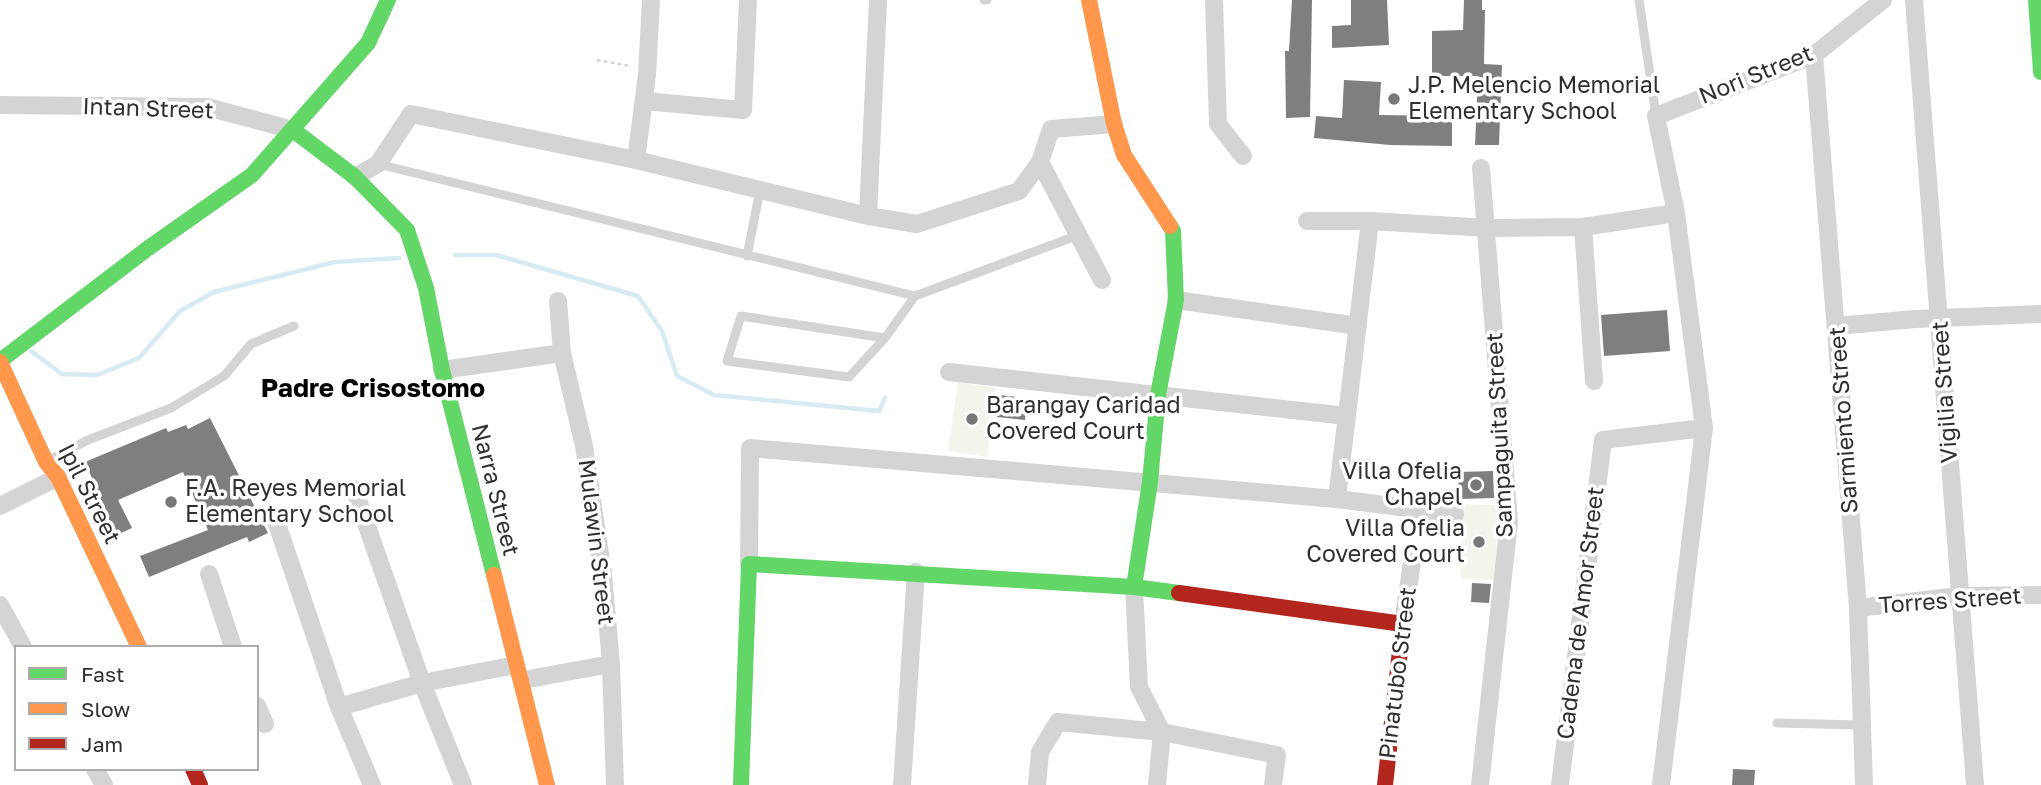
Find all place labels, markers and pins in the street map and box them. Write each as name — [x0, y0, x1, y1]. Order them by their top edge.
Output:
place label: J.P. Melencio Memorial Elementary School — [1408, 72, 1660, 126]
marker: J.P. Melencio Memorial Elementary School — [1386, 91, 1402, 107]
place label: Barangay Caridad Covered Court — [986, 392, 1181, 446]
marker: Barangay Caridad Covered Court — [964, 411, 980, 427]
place label: Villa Ofelia Chapel — [1342, 458, 1462, 512]
place label: F.A. Reyes Memorial Elementary School — [185, 475, 406, 529]
marker: Villa Ofelia Chapel — [1468, 477, 1484, 493]
marker: F.A. Reyes Memorial Elementary School — [163, 494, 179, 510]
place label: Villa Ofelia Covered Court — [1306, 515, 1465, 569]
marker: Villa Ofelia Covered Court — [1471, 534, 1487, 550]

